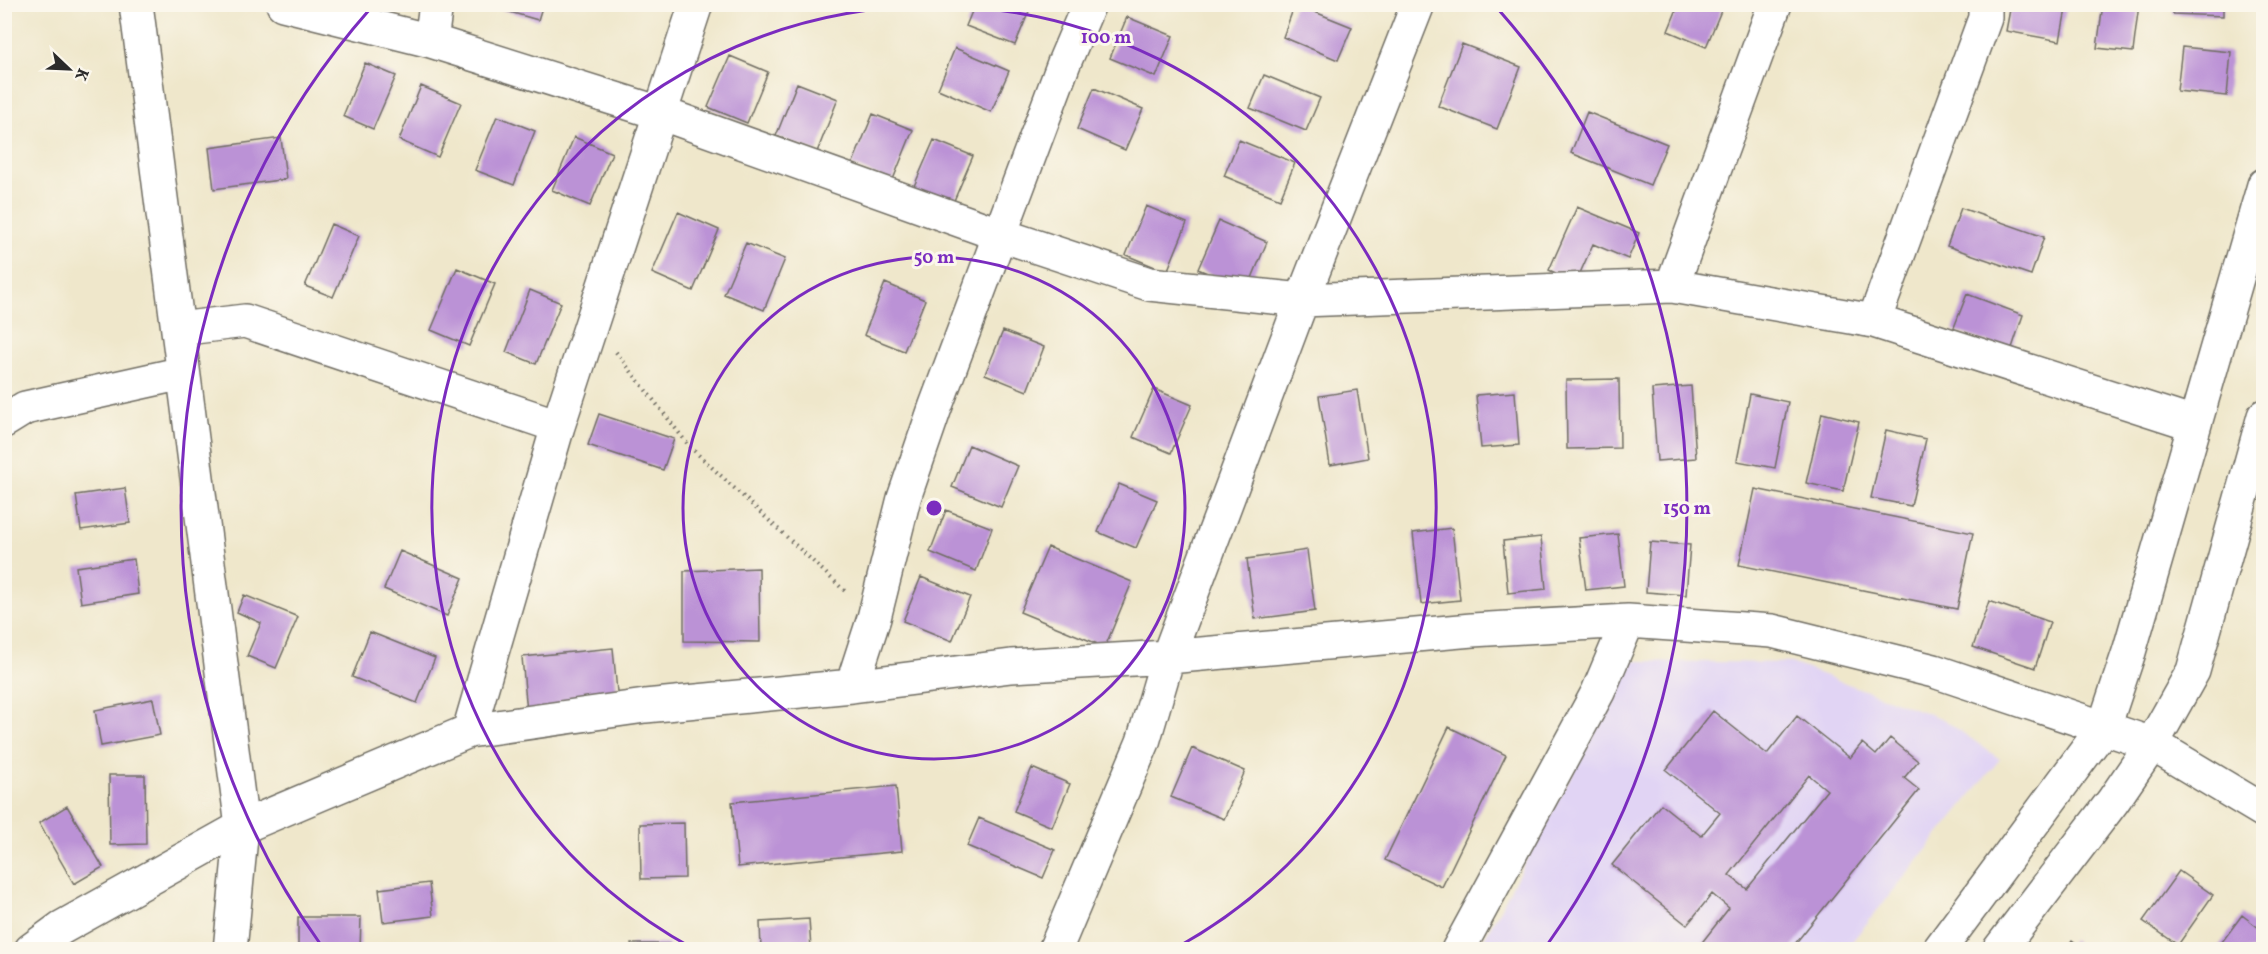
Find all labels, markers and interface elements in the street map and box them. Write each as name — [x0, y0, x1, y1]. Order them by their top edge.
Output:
text: 100 m — [1081, 26, 1131, 51]
north arrow — [39, 39, 99, 99]
text: K — [68, 64, 93, 84]
text: 50 m — [914, 246, 954, 271]
text: 150 m — [1663, 497, 1711, 522]
centre of rings — [924, 498, 944, 518]

